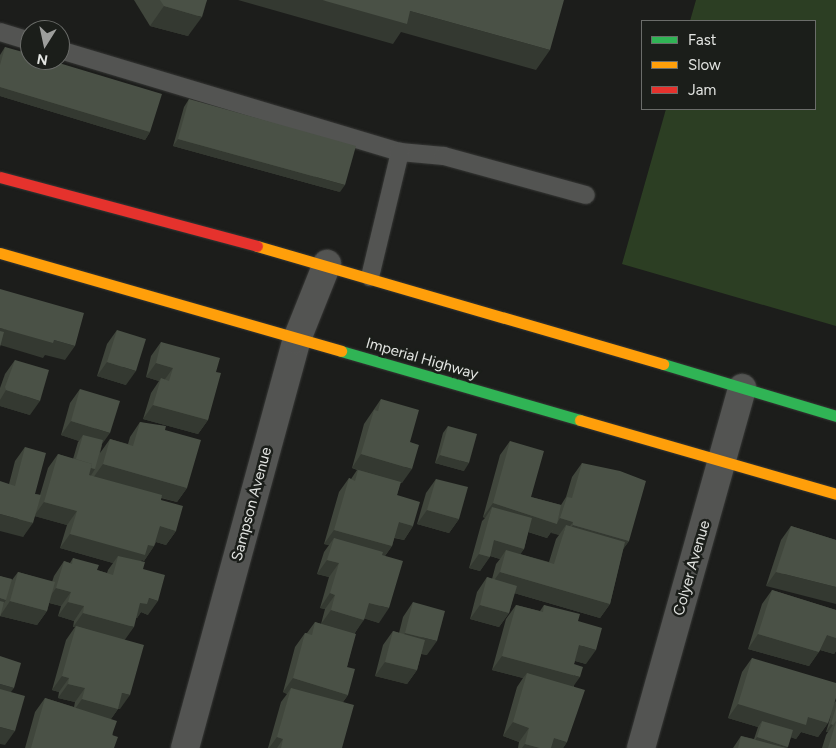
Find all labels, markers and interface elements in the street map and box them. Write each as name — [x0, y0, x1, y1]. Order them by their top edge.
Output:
north arrow — [20, 20, 70, 70]
legend — [641, 20, 816, 110]
text: Fast — [688, 31, 716, 49]
text: N — [36, 50, 49, 69]
text: Slow — [688, 56, 721, 74]
text: Jam — [688, 81, 716, 99]
street label: Imperial Highway — [364, 334, 480, 384]
street label: Sampson Avenue — [228, 445, 276, 563]
street label: Colyer Avenue — [670, 518, 714, 618]

